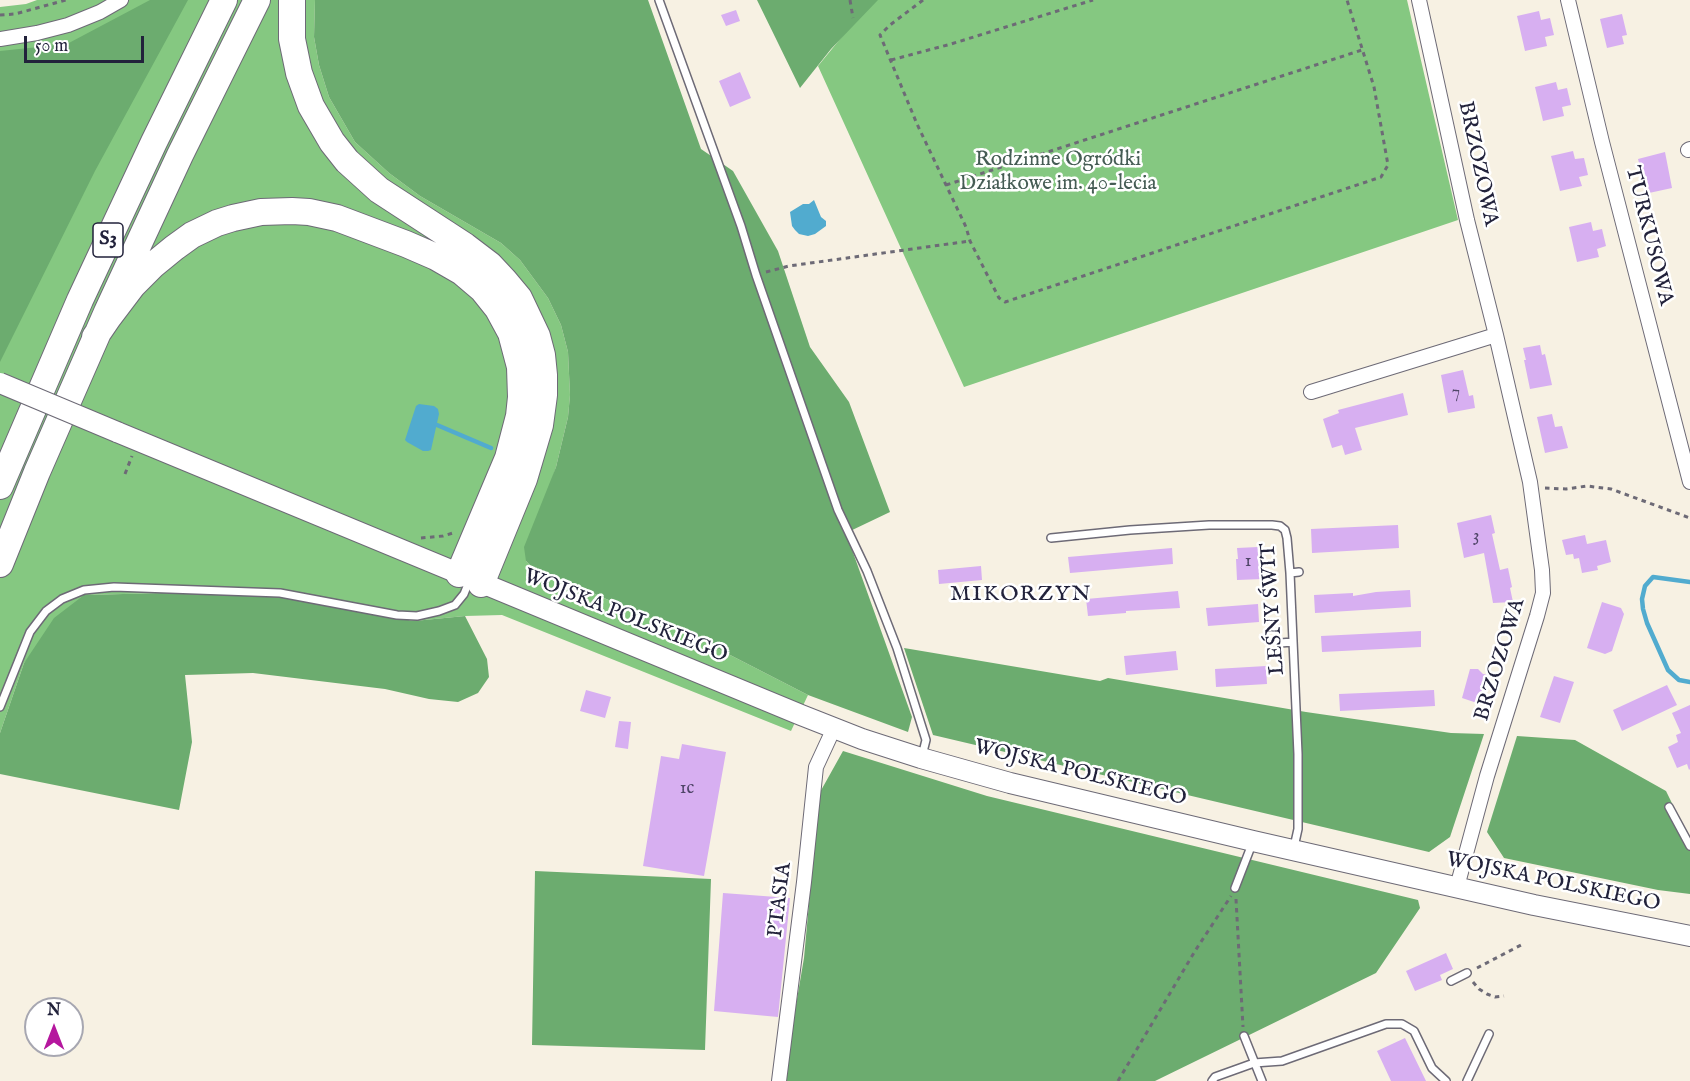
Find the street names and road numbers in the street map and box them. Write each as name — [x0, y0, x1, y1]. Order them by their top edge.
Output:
street label: BRZOZOWA — [1451, 99, 1503, 229]
street label: TURKUSOWA — [1619, 164, 1677, 308]
road number: S3 — [93, 223, 123, 257]
street label: LEŚNY ŚWIT — [1257, 542, 1291, 676]
street label: WOJSKA POLSKIEGO — [519, 565, 731, 669]
street label: BRZOZOWA — [1470, 596, 1532, 724]
street label: WOJSKA POLSKIEGO — [971, 735, 1189, 813]
street label: WOJSKA POLSKIEGO — [1444, 848, 1662, 918]
street label: PTASIA — [764, 861, 798, 939]

